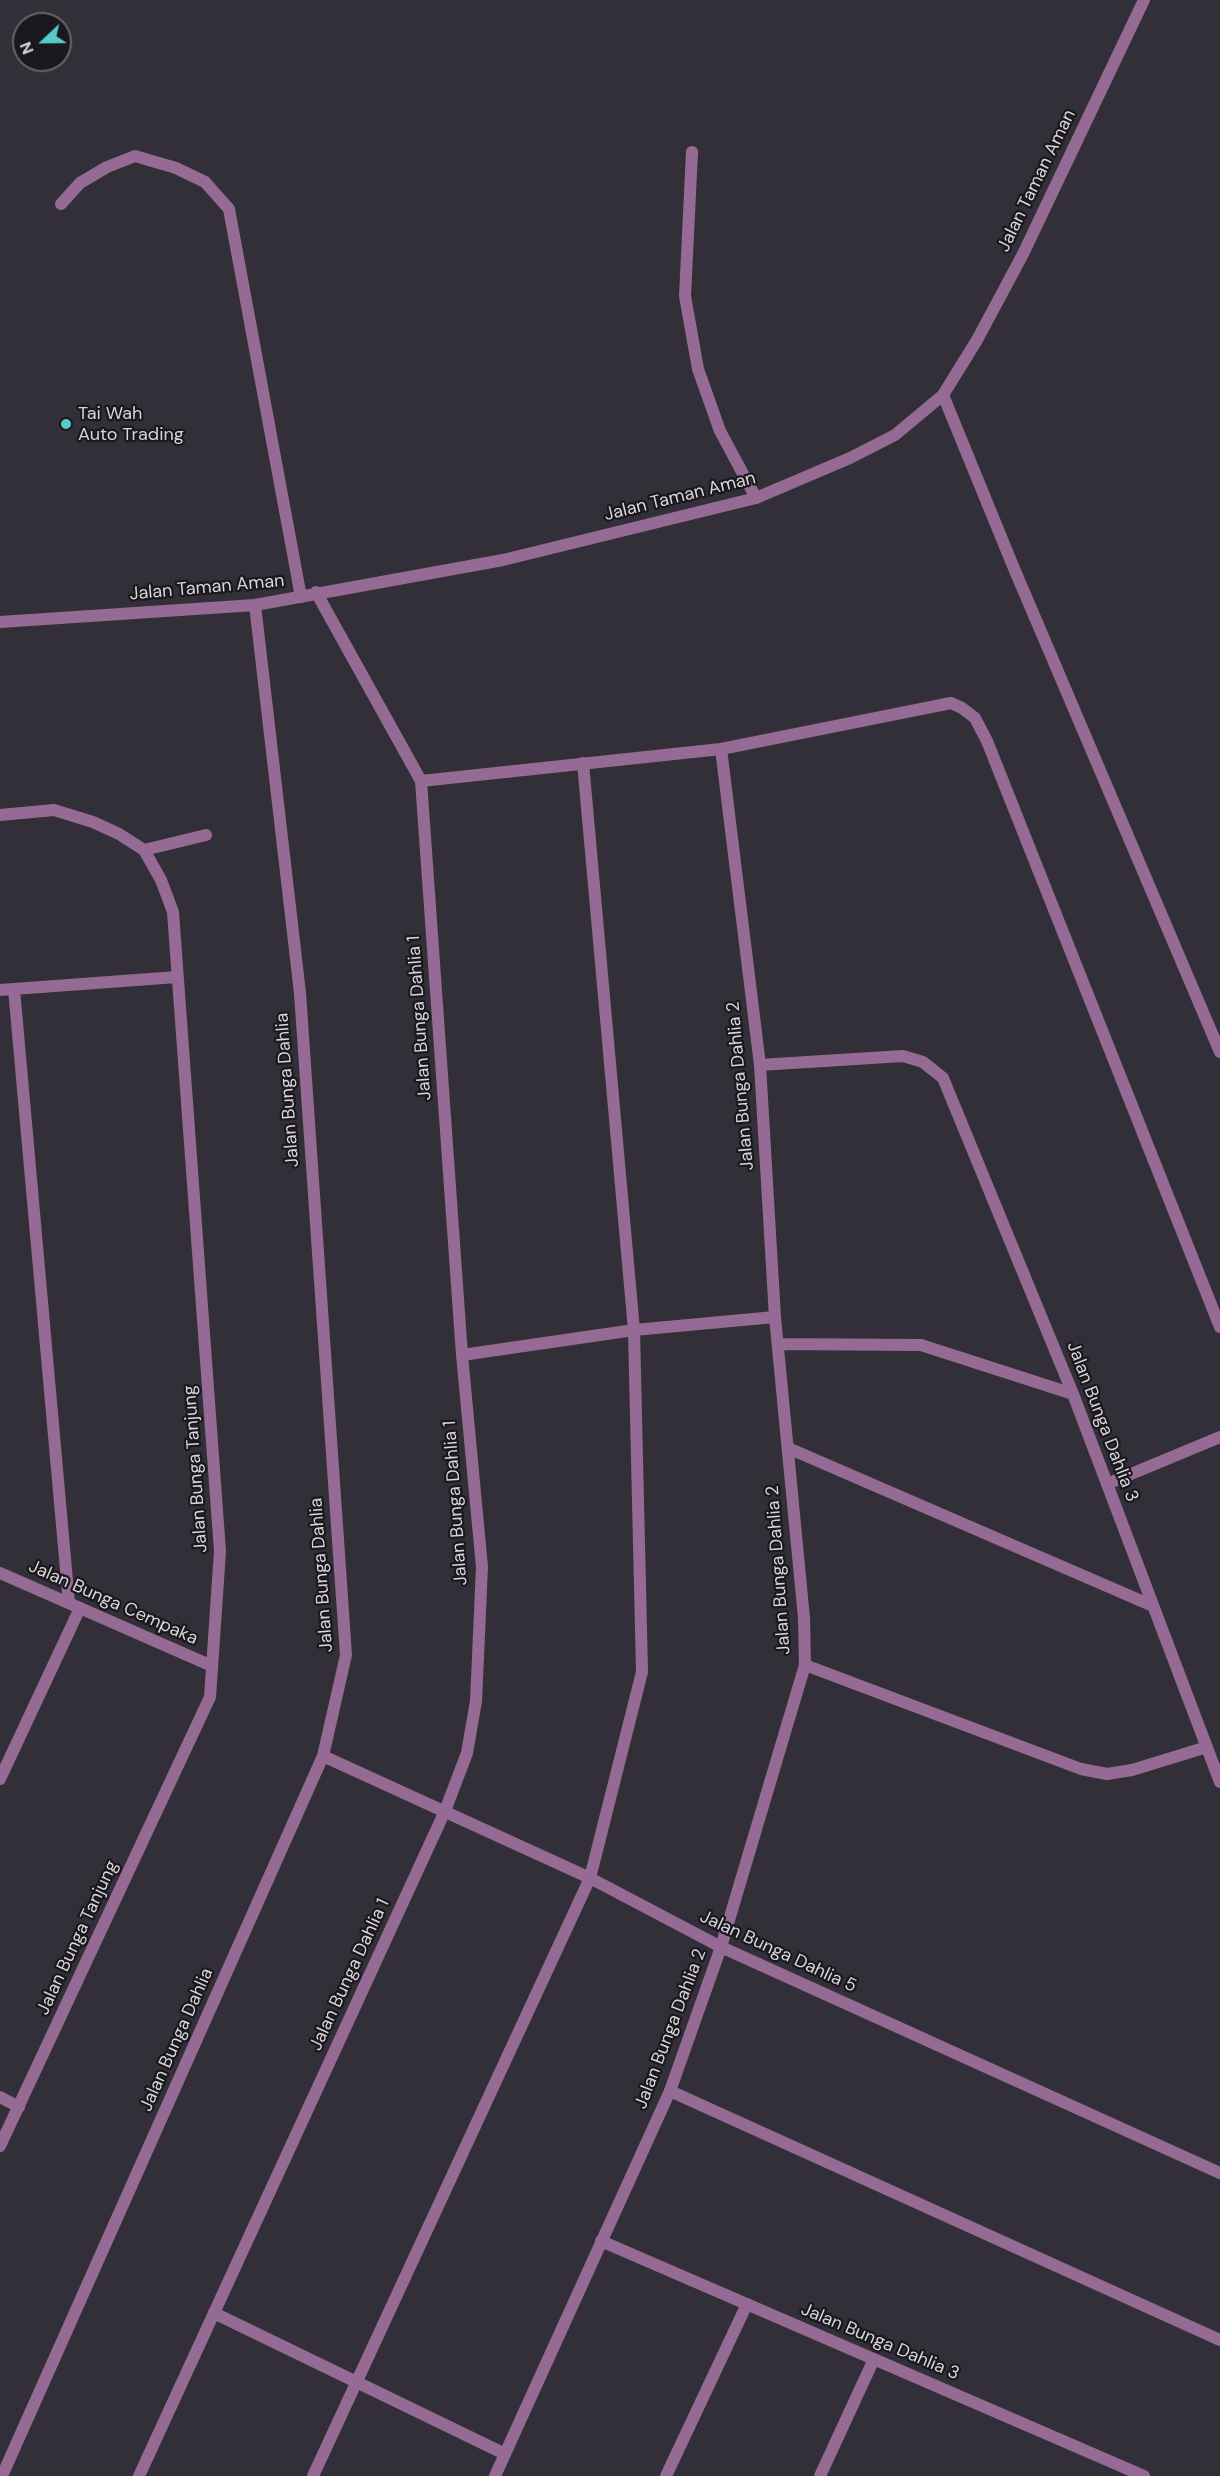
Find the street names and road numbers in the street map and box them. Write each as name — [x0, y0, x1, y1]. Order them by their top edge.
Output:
street label: Jalan Taman Aman — [993, 106, 1081, 256]
street label: Jalan Taman Aman — [602, 468, 758, 526]
street label: Jalan Taman Aman — [129, 570, 285, 606]
street label: Jalan Bunga Dahlia 1 — [403, 935, 437, 1101]
street label: Jalan Bunga Dahlia 2 — [723, 1001, 759, 1171]
street label: Jalan Bunga Dahlia — [272, 1012, 304, 1168]
street label: Jalan Bunga Dahlia 3 — [1061, 1339, 1143, 1505]
street label: Jalan Bunga Tanjung — [179, 1385, 213, 1553]
street label: Jalan Bunga Dahlia 1 — [439, 1420, 473, 1586]
street label: Jalan Bunga Dahlia 2 — [762, 1485, 796, 1655]
street label: Jalan Bunga Dahlia — [306, 1497, 338, 1653]
street label: Jalan Bunga Cempaka — [25, 1556, 201, 1650]
street label: Jalan Bunga Tanjung — [33, 1857, 123, 2019]
street label: Jalan Bunga Dahlia 1 — [305, 1896, 395, 2054]
street label: Jalan Bunga Dahlia 5 — [696, 1906, 860, 1998]
street label: Jalan Bunga Dahlia 2 — [631, 1946, 711, 2112]
street label: Jalan Bunga Dahlia — [136, 1965, 218, 2115]
street label: Jalan Bunga Dahlia 3 — [798, 2299, 962, 2385]

